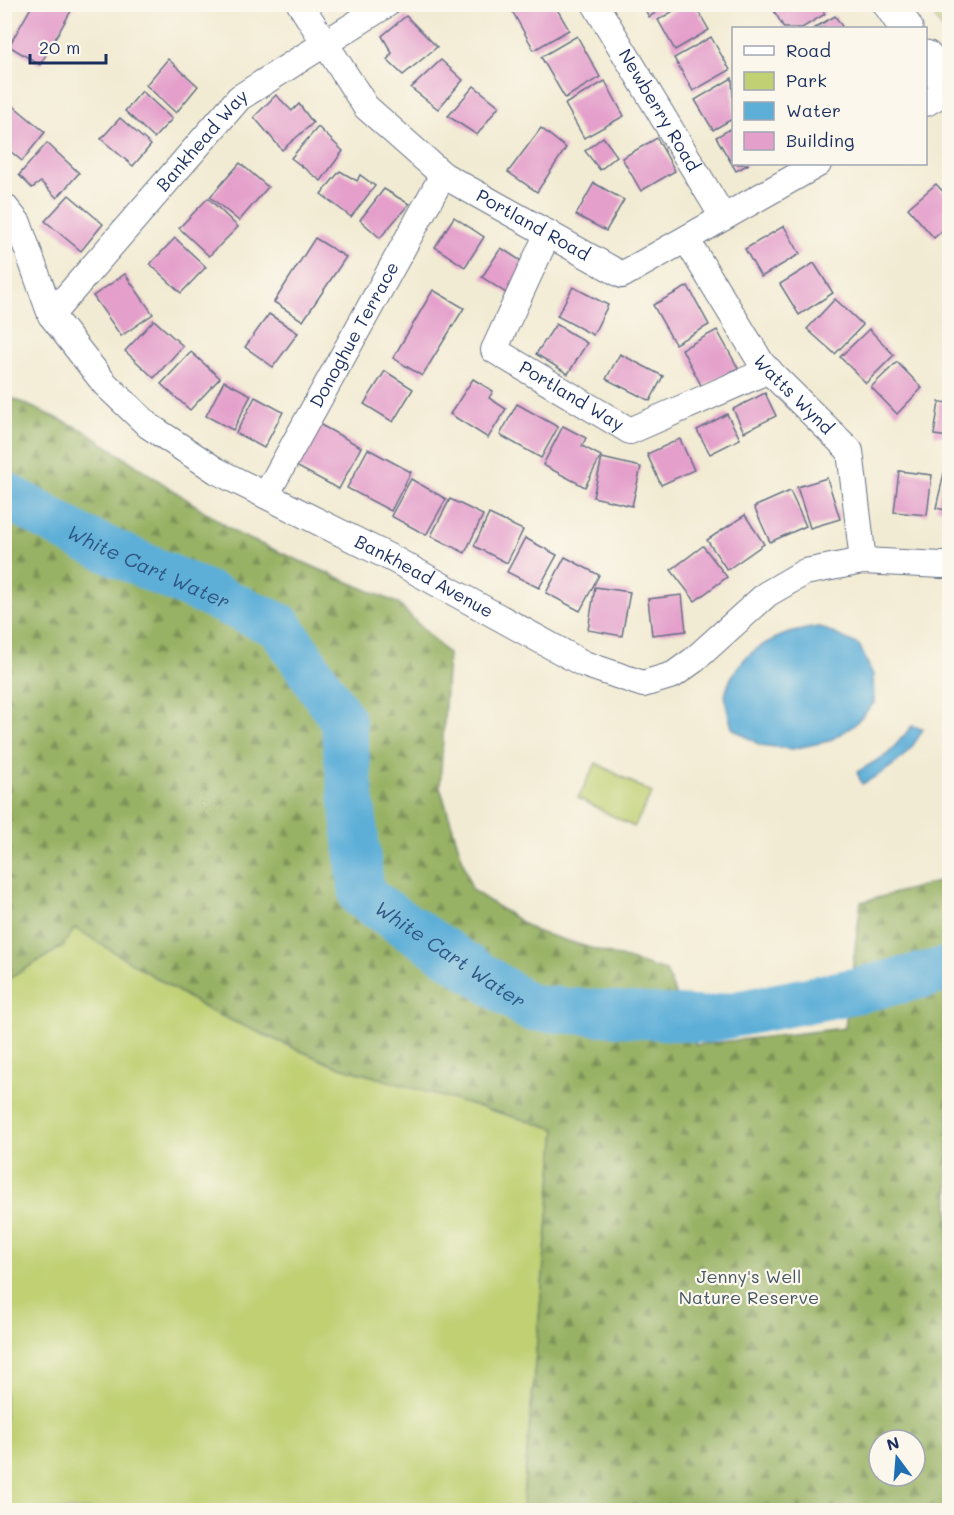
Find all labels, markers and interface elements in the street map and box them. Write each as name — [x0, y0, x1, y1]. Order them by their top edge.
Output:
scale bar — [30, 27, 106, 65]
legend — [732, 27, 927, 165]
text: 20 m — [39, 35, 80, 59]
text: Road — [786, 38, 831, 62]
street label: Newberry Road — [614, 44, 706, 176]
text: Park — [786, 68, 827, 92]
street label: Bankhead Way — [150, 83, 252, 196]
text: Water — [786, 98, 841, 122]
text: Building — [786, 128, 854, 152]
street label: Portland Road — [472, 183, 594, 266]
street label: Donoghue Terrace — [304, 257, 404, 412]
street label: Watts Wynd — [748, 350, 839, 439]
street label: Portland Way — [515, 355, 629, 436]
water label: White Cart Water — [63, 518, 234, 614]
street label: Bankhead Avenue — [351, 529, 498, 623]
water label: White Cart Water — [370, 894, 531, 1013]
park label: Jenny's Well Nature Reserve — [679, 1264, 819, 1309]
north arrow — [867, 1428, 927, 1488]
text: N — [884, 1431, 901, 1455]

